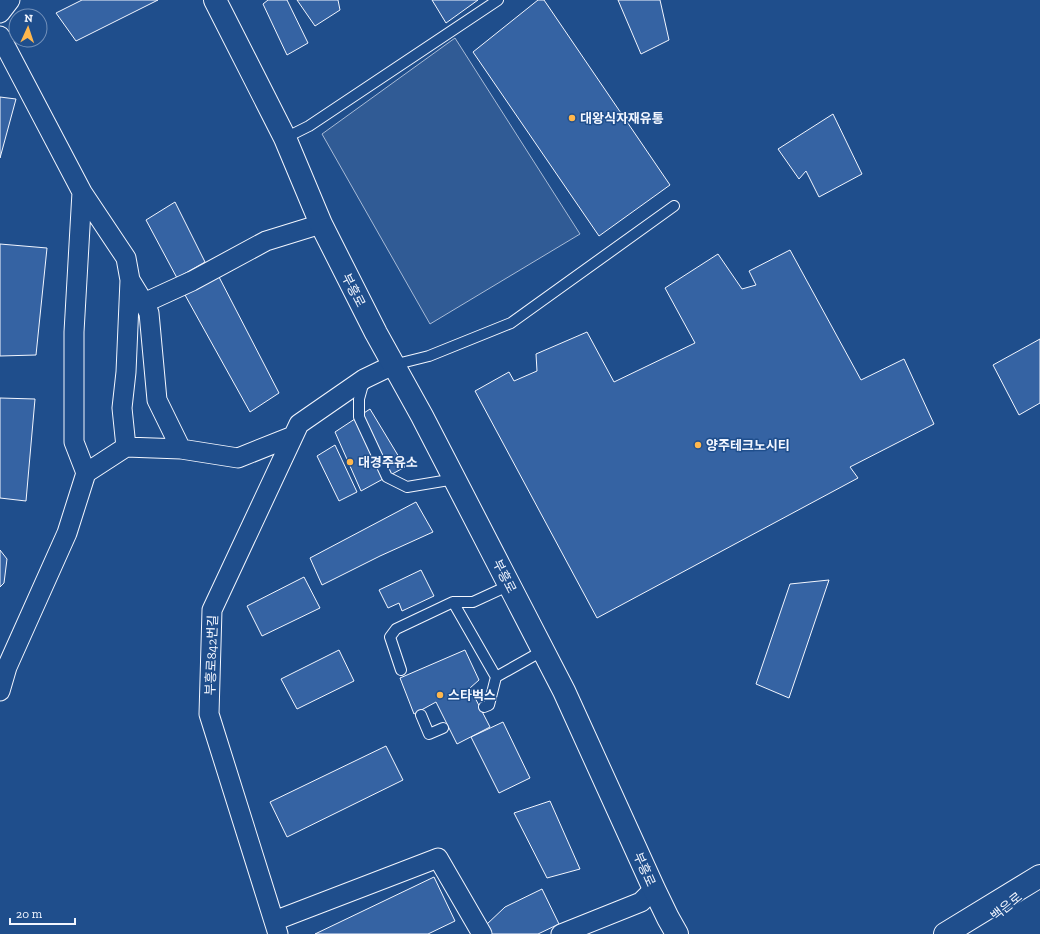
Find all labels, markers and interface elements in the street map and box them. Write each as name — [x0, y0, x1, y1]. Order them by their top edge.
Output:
north arrow — [8, 8, 48, 48]
text: N — [24, 12, 34, 25]
place label: 대왕식자재유통 — [580, 111, 664, 126]
marker: 대왕식자재유통 — [567, 113, 577, 123]
street label: 부흥로 — [339, 271, 368, 310]
place label: 양주테크노시티 — [706, 438, 790, 453]
marker: 양주테크노시티 — [693, 440, 703, 450]
place label: 대경주유소 — [358, 455, 418, 470]
marker: 대경주유소 — [345, 457, 355, 467]
street label: 부흥로 — [490, 557, 519, 596]
street label: 부흥로842번길 — [203, 615, 220, 696]
place label: 스타벅스 — [448, 688, 496, 703]
marker: 스타벅스 — [435, 690, 445, 700]
street label: 부흥로 — [630, 850, 659, 889]
street label: 백은로 — [988, 889, 1025, 924]
scale bar — [10, 900, 75, 926]
text: 20 m — [16, 907, 43, 921]

